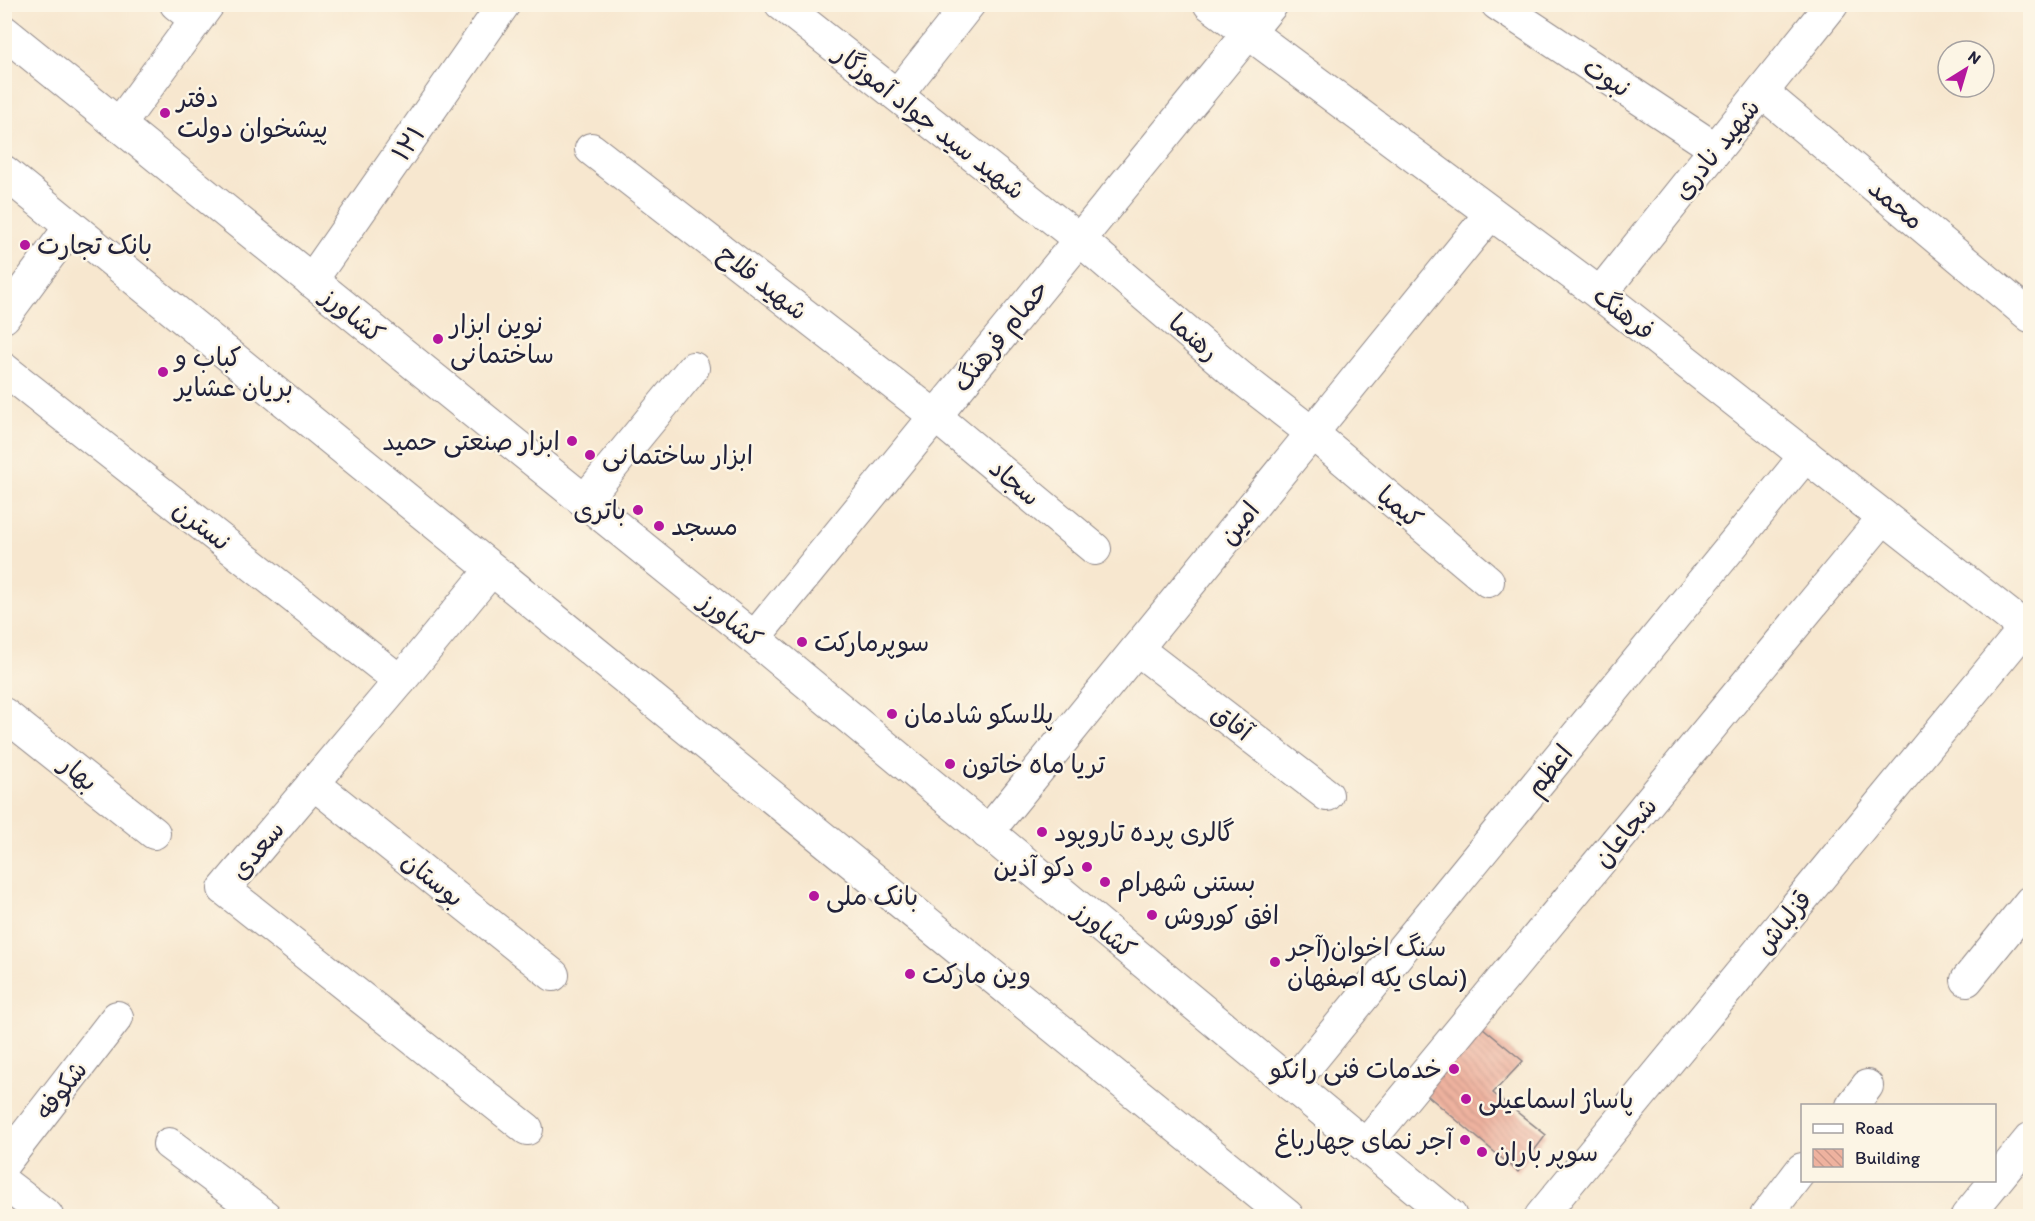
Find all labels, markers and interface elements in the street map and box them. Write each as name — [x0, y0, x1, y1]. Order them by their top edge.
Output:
street label: شهید سید جواد آموزگار — [827, 36, 1032, 206]
north arrow — [1936, 39, 1996, 99]
text: N — [1965, 47, 1985, 68]
street label: نبوت — [1577, 50, 1637, 104]
place label: دفتر پیشخوان دولت — [175, 82, 328, 145]
street label: شهید نادری — [1665, 92, 1767, 206]
marker: دفتر پیشخوان دولت — [158, 106, 172, 120]
street label: ۱۲۱ — [384, 119, 432, 167]
street label: محمد — [1862, 172, 1930, 236]
place label: بانک تجارت — [37, 229, 152, 261]
street label: شهید فلاح — [711, 237, 814, 328]
marker: بانک تجارت — [18, 238, 32, 252]
street label: حمام فرهنگ — [945, 274, 1058, 401]
street label: کشاورز — [314, 279, 391, 350]
street label: فرهنگ — [1587, 279, 1661, 347]
street label: رهنما — [1162, 306, 1226, 368]
place label: نوین ابزار ساختمانی — [448, 308, 554, 371]
marker: نوین ابزار ساختمانی — [431, 332, 445, 346]
place label: کباب و بریان عشایر — [173, 341, 293, 403]
marker: کباب و بریان عشایر — [156, 365, 170, 379]
place label: ابزار صنعتی حمید — [382, 425, 560, 458]
marker: ابزار صنعتی حمید — [565, 434, 579, 448]
place label: ابزار ساختمانی — [602, 439, 753, 472]
marker: ابزار ساختمانی — [583, 448, 597, 462]
street label: سجاد — [983, 451, 1047, 513]
street label: کیمیا — [1371, 479, 1429, 535]
street label: نسترن — [167, 493, 237, 557]
place label: باتری — [573, 494, 626, 526]
street label: امین — [1212, 495, 1266, 551]
marker: باتری — [631, 503, 645, 517]
place label: مسجد — [671, 510, 738, 542]
marker: مسجد — [652, 519, 666, 533]
street label: کشاورز — [692, 584, 769, 655]
place label: سوپرمارکت — [814, 626, 929, 659]
marker: سوپرمارکت — [795, 635, 809, 649]
street label: آفاق — [1205, 696, 1260, 749]
place label: پلاسکو شادمان — [904, 698, 1054, 731]
marker: پلاسکو شادمان — [885, 707, 899, 721]
street label: اعظم — [1519, 738, 1582, 805]
street label: بهار — [52, 747, 104, 798]
place label: تریا ماه خاتون — [962, 748, 1105, 780]
marker: تریا ماه خاتون — [943, 757, 957, 771]
street label: شجاعان — [1586, 790, 1664, 874]
street label: سعدی — [223, 814, 291, 886]
place label: گالری پرده تاروپود — [1054, 816, 1235, 849]
marker: گالری پرده تاروپود — [1035, 825, 1049, 839]
street label: بوستان — [395, 844, 471, 914]
place label: دکو آذین — [993, 851, 1075, 884]
marker: دکو آذین — [1080, 860, 1094, 874]
place label: بستنی شهرام — [1117, 866, 1256, 902]
marker: بستنی شهرام — [1098, 875, 1112, 889]
place label: بانک ملی — [826, 880, 918, 913]
street label: قزلباش — [1748, 884, 1818, 960]
marker: بانک ملی — [807, 889, 821, 903]
street label: کشاورز — [1066, 893, 1143, 965]
place label: افق کوروش — [1164, 899, 1279, 931]
marker: افق کوروش — [1145, 908, 1159, 922]
place label: سنگ اخوان(آجر نمای یکه اصفهان) — [1285, 931, 1467, 993]
marker: سنگ اخوان(آجر نمای یکه اصفهان) — [1268, 955, 1282, 969]
place label: وین مارکت — [922, 958, 1031, 990]
marker: وین مارکت — [903, 967, 917, 981]
place label: خدمات فنی رانکو — [1268, 1053, 1442, 1086]
street label: شکوفه — [28, 1054, 94, 1126]
marker: خدمات فنی رانکو — [1447, 1062, 1461, 1076]
place label: پاساژ اسماعیلی — [1478, 1083, 1634, 1116]
marker: پاساژ اسماعیلی — [1459, 1092, 1473, 1106]
legend — [1801, 1104, 1996, 1182]
text: Road — [1855, 1117, 1894, 1139]
place label: آجر نمای چهارباغ — [1275, 1124, 1455, 1158]
marker: آجر نمای چهارباغ — [1458, 1133, 1472, 1147]
place label: سوپر باران — [1494, 1136, 1598, 1169]
marker: سوپر باران — [1475, 1145, 1489, 1159]
text: Building — [1855, 1147, 1921, 1169]

